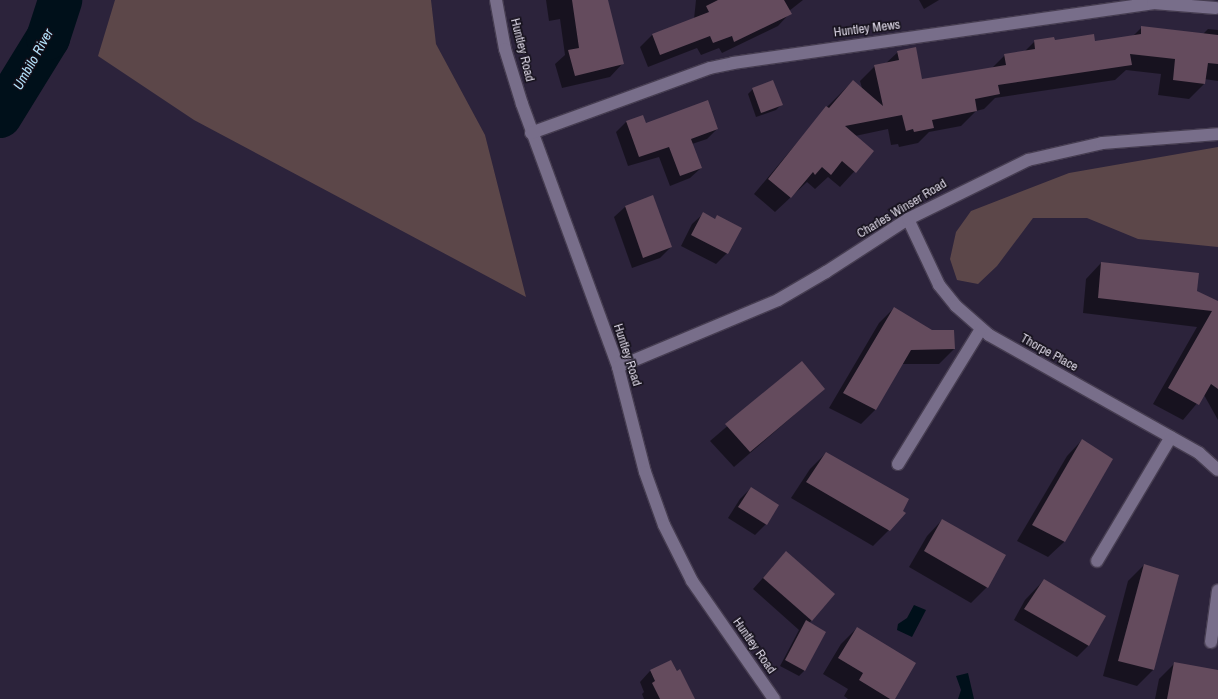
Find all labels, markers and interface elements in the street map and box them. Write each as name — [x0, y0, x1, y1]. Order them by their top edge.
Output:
street label: Huntley Road — [507, 17, 537, 83]
street label: Huntley Mews — [833, 17, 901, 41]
water label: Umbilo River — [9, 26, 57, 92]
street label: Charles Winser Road — [854, 176, 950, 242]
street label: Huntley Road — [610, 322, 644, 388]
street label: Thorpe Place — [1017, 331, 1081, 375]
street label: Huntley Road — [729, 615, 779, 677]

